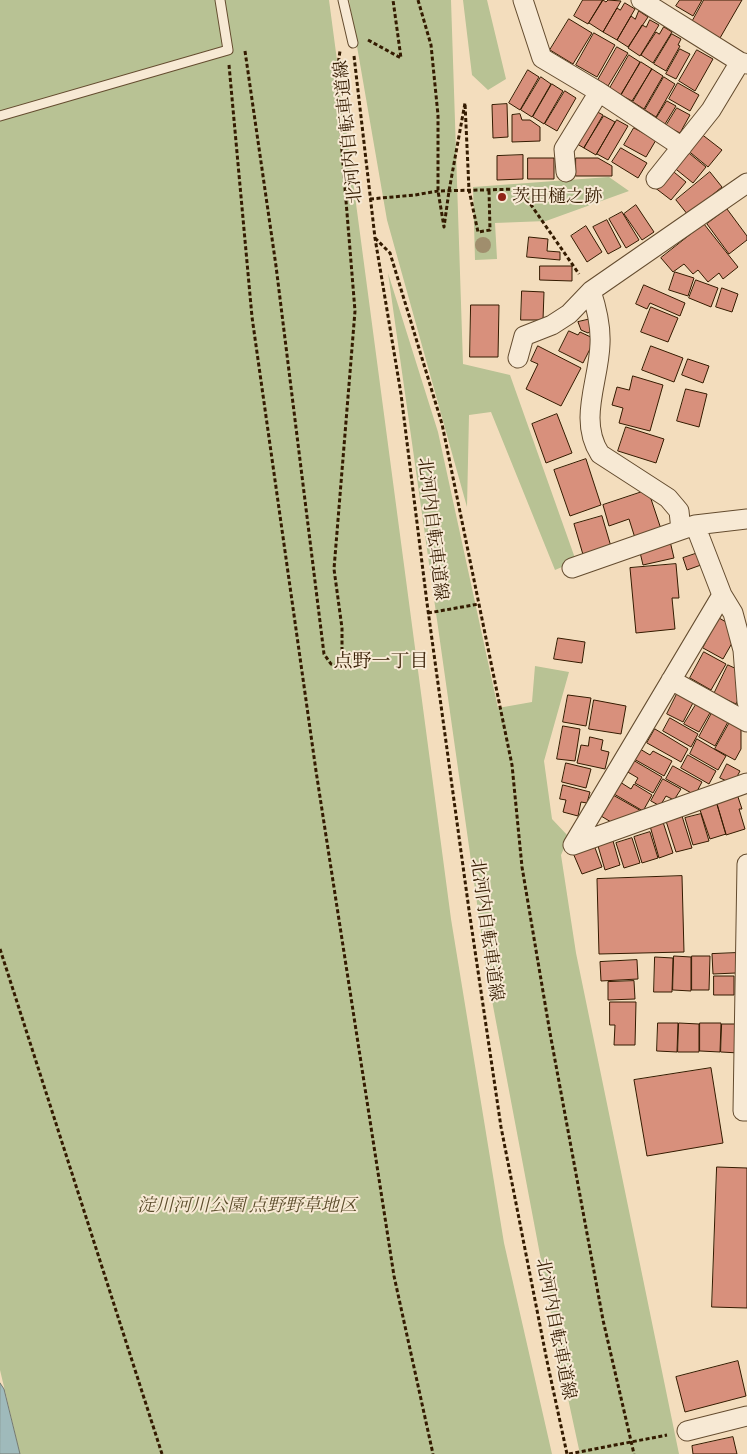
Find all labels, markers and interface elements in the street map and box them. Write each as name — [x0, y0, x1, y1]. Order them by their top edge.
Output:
street label: 北河内自転車道線 — [331, 59, 367, 205]
place label: 茨田樋之跡 — [512, 186, 602, 208]
marker: 茨田樋之跡 — [496, 191, 508, 203]
street label: 北河内自転車道線 — [413, 456, 451, 602]
district label: 点野一丁目 — [334, 651, 428, 673]
street label: 北河内自転車道線 — [465, 857, 507, 1003]
park label: 淀川河川公園 点野野草地区 — [137, 1195, 357, 1217]
street label: 北河内自転車道線 — [531, 1256, 579, 1402]

